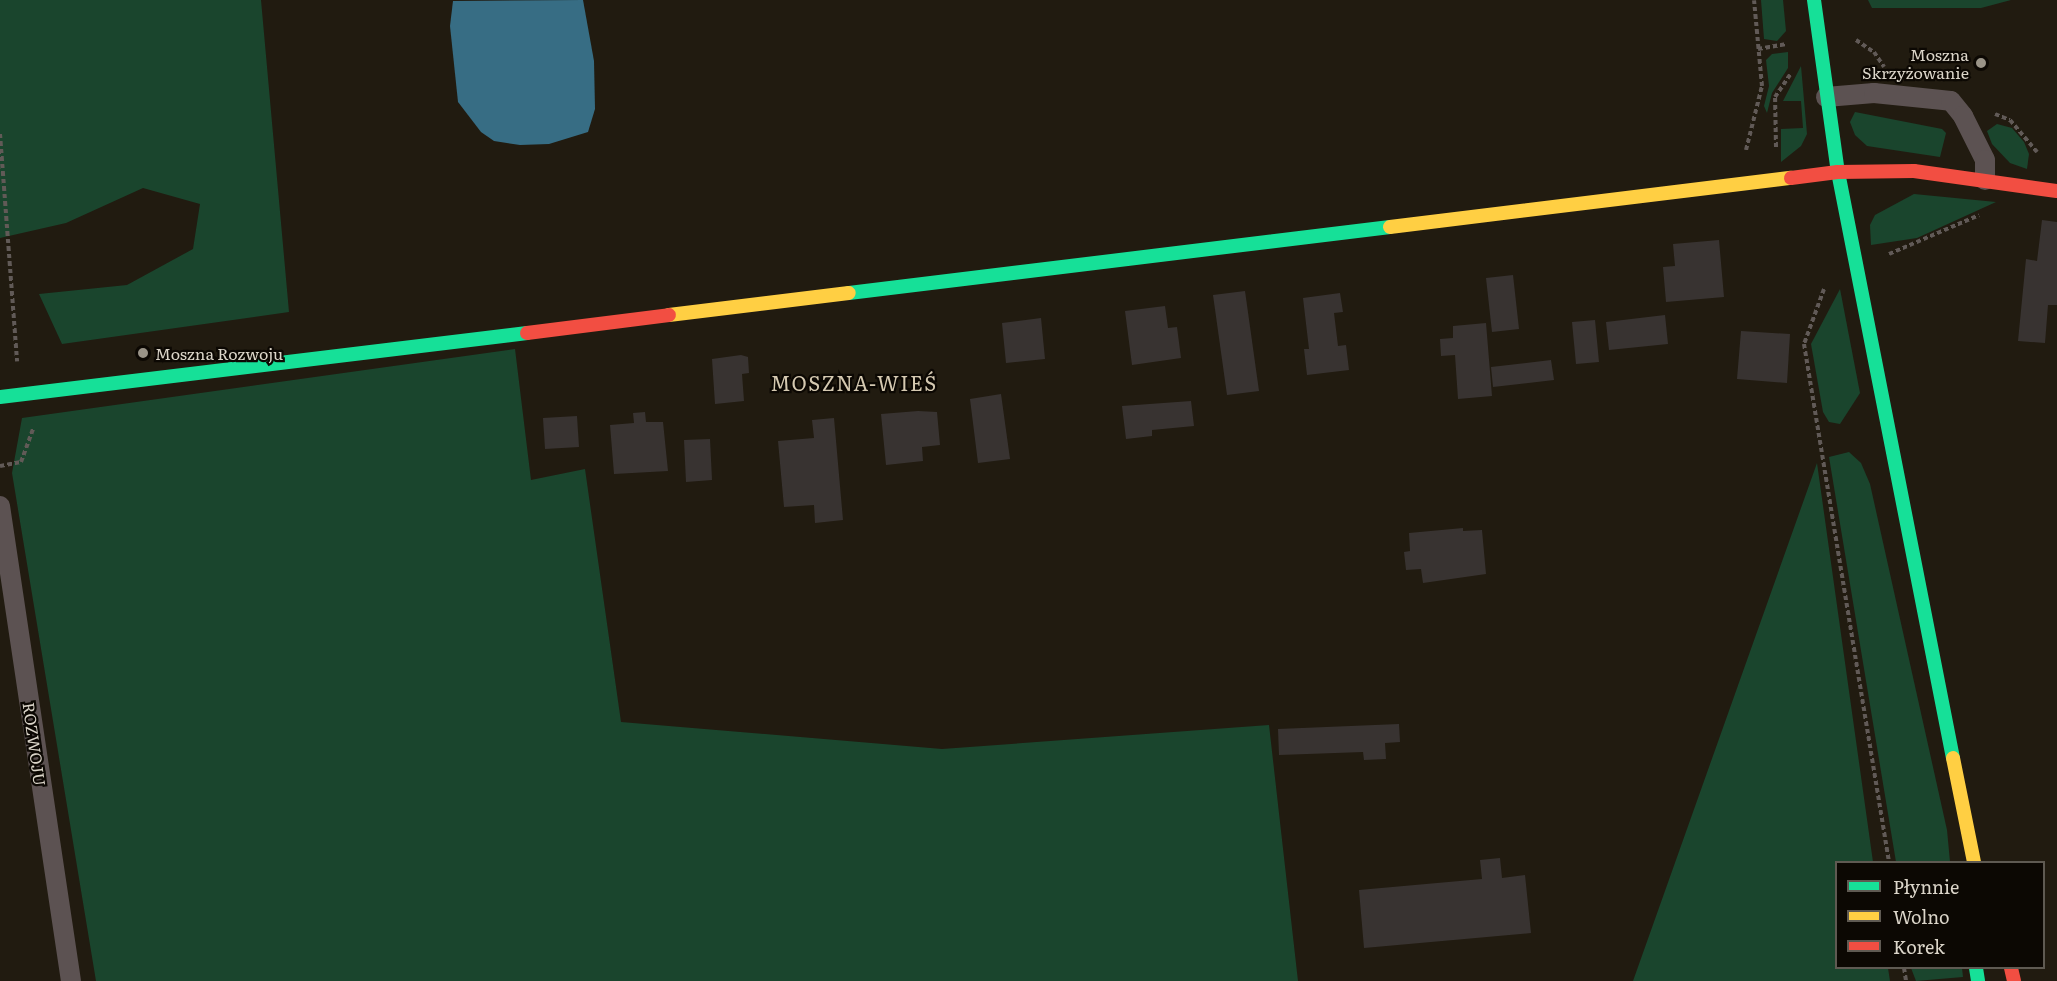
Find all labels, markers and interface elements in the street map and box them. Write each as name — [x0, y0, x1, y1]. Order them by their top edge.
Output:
place label: Moszna Skrzyżowanie — [1862, 44, 1969, 82]
marker: Moszna Skrzyżowanie — [1974, 56, 1988, 70]
place label: Moszna Rozwoju — [155, 343, 283, 363]
marker: Moszna Rozwoju — [136, 346, 150, 360]
district label: MOSZNA-WIEŚ — [770, 370, 938, 394]
street label: ROZWOJU — [20, 701, 50, 787]
legend — [1835, 861, 2045, 969]
text: Płynnie — [1893, 873, 1959, 900]
text: Wolno — [1893, 903, 1950, 930]
text: Korek — [1893, 933, 1945, 960]

